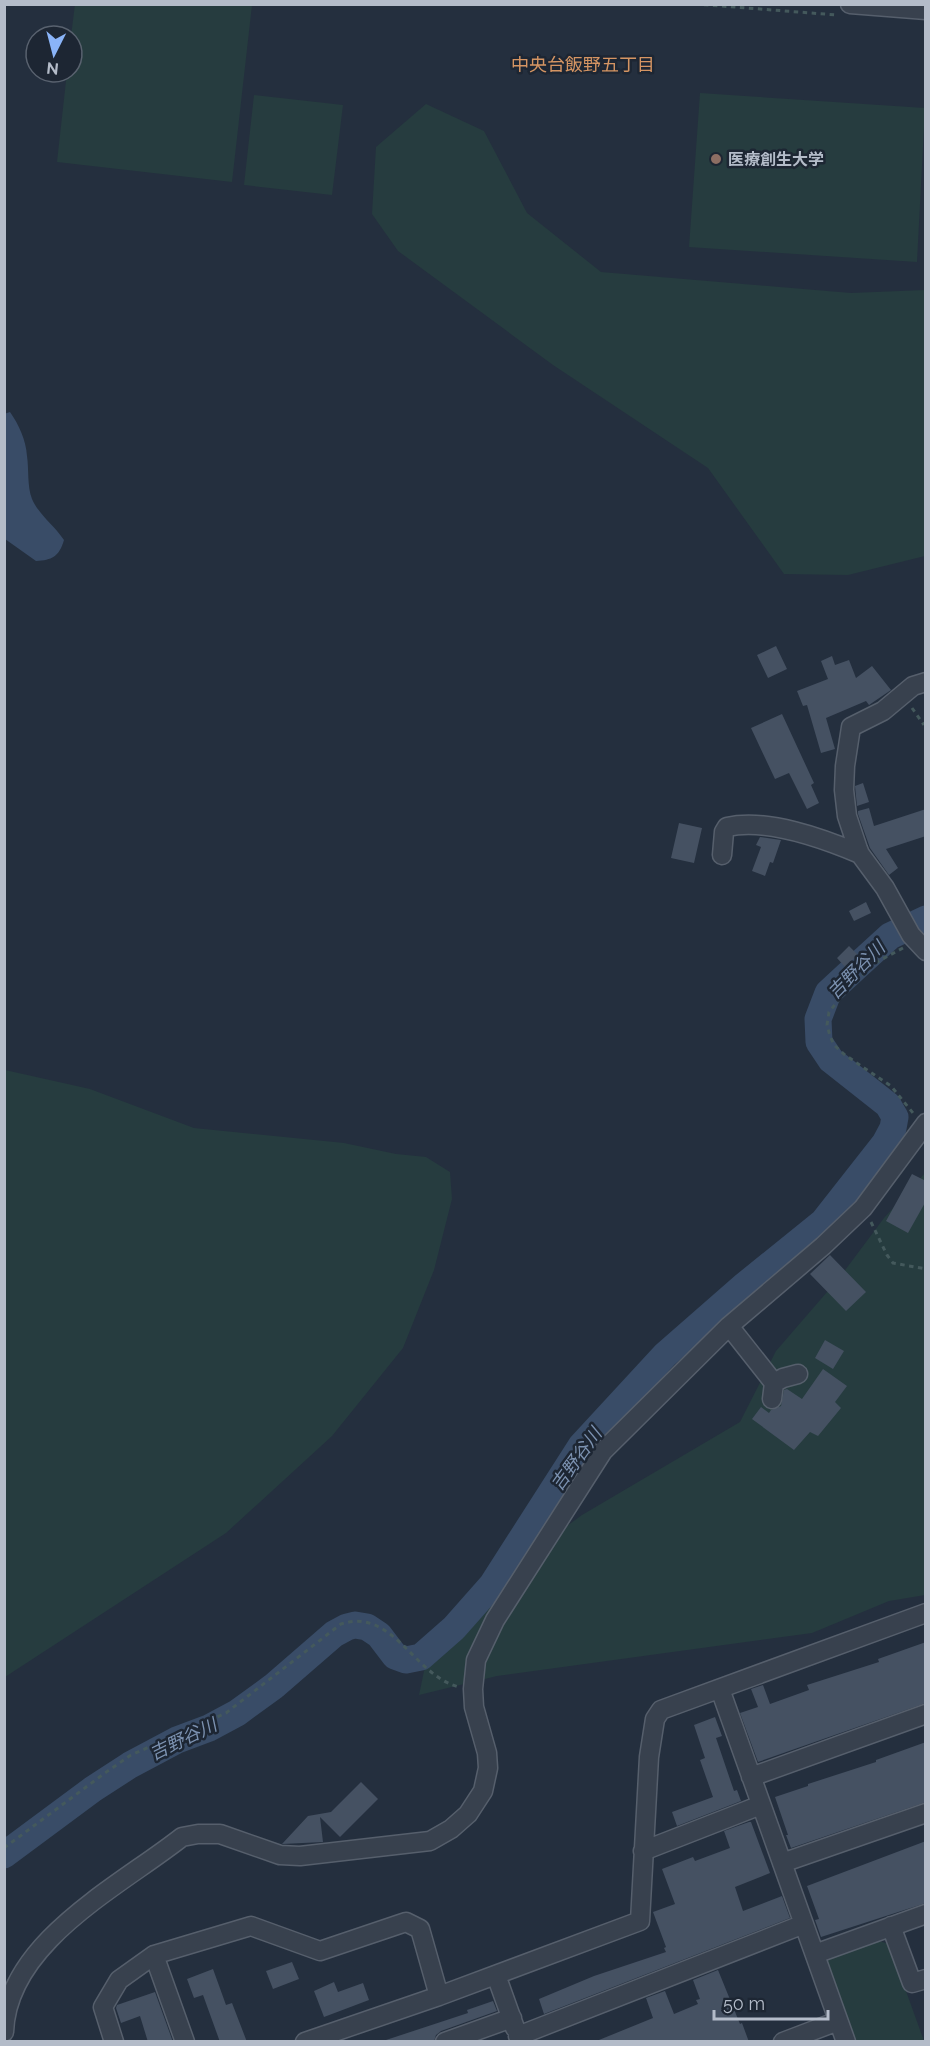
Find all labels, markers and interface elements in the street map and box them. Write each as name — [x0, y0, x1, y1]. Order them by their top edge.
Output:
north arrow — [24, 24, 84, 84]
district label: 中央台飯野五丁目 — [511, 54, 655, 75]
text: N — [45, 58, 60, 79]
place label: 医療創生大学 — [728, 150, 824, 169]
marker: 医療創生大学 — [709, 152, 723, 166]
water label: 吉野谷川 — [823, 936, 890, 1003]
water label: 吉野谷川 — [546, 1422, 607, 1494]
water label: 吉野谷川 — [146, 1713, 222, 1764]
scale bar — [714, 1983, 828, 2021]
text: 50 m — [723, 1993, 765, 2014]

